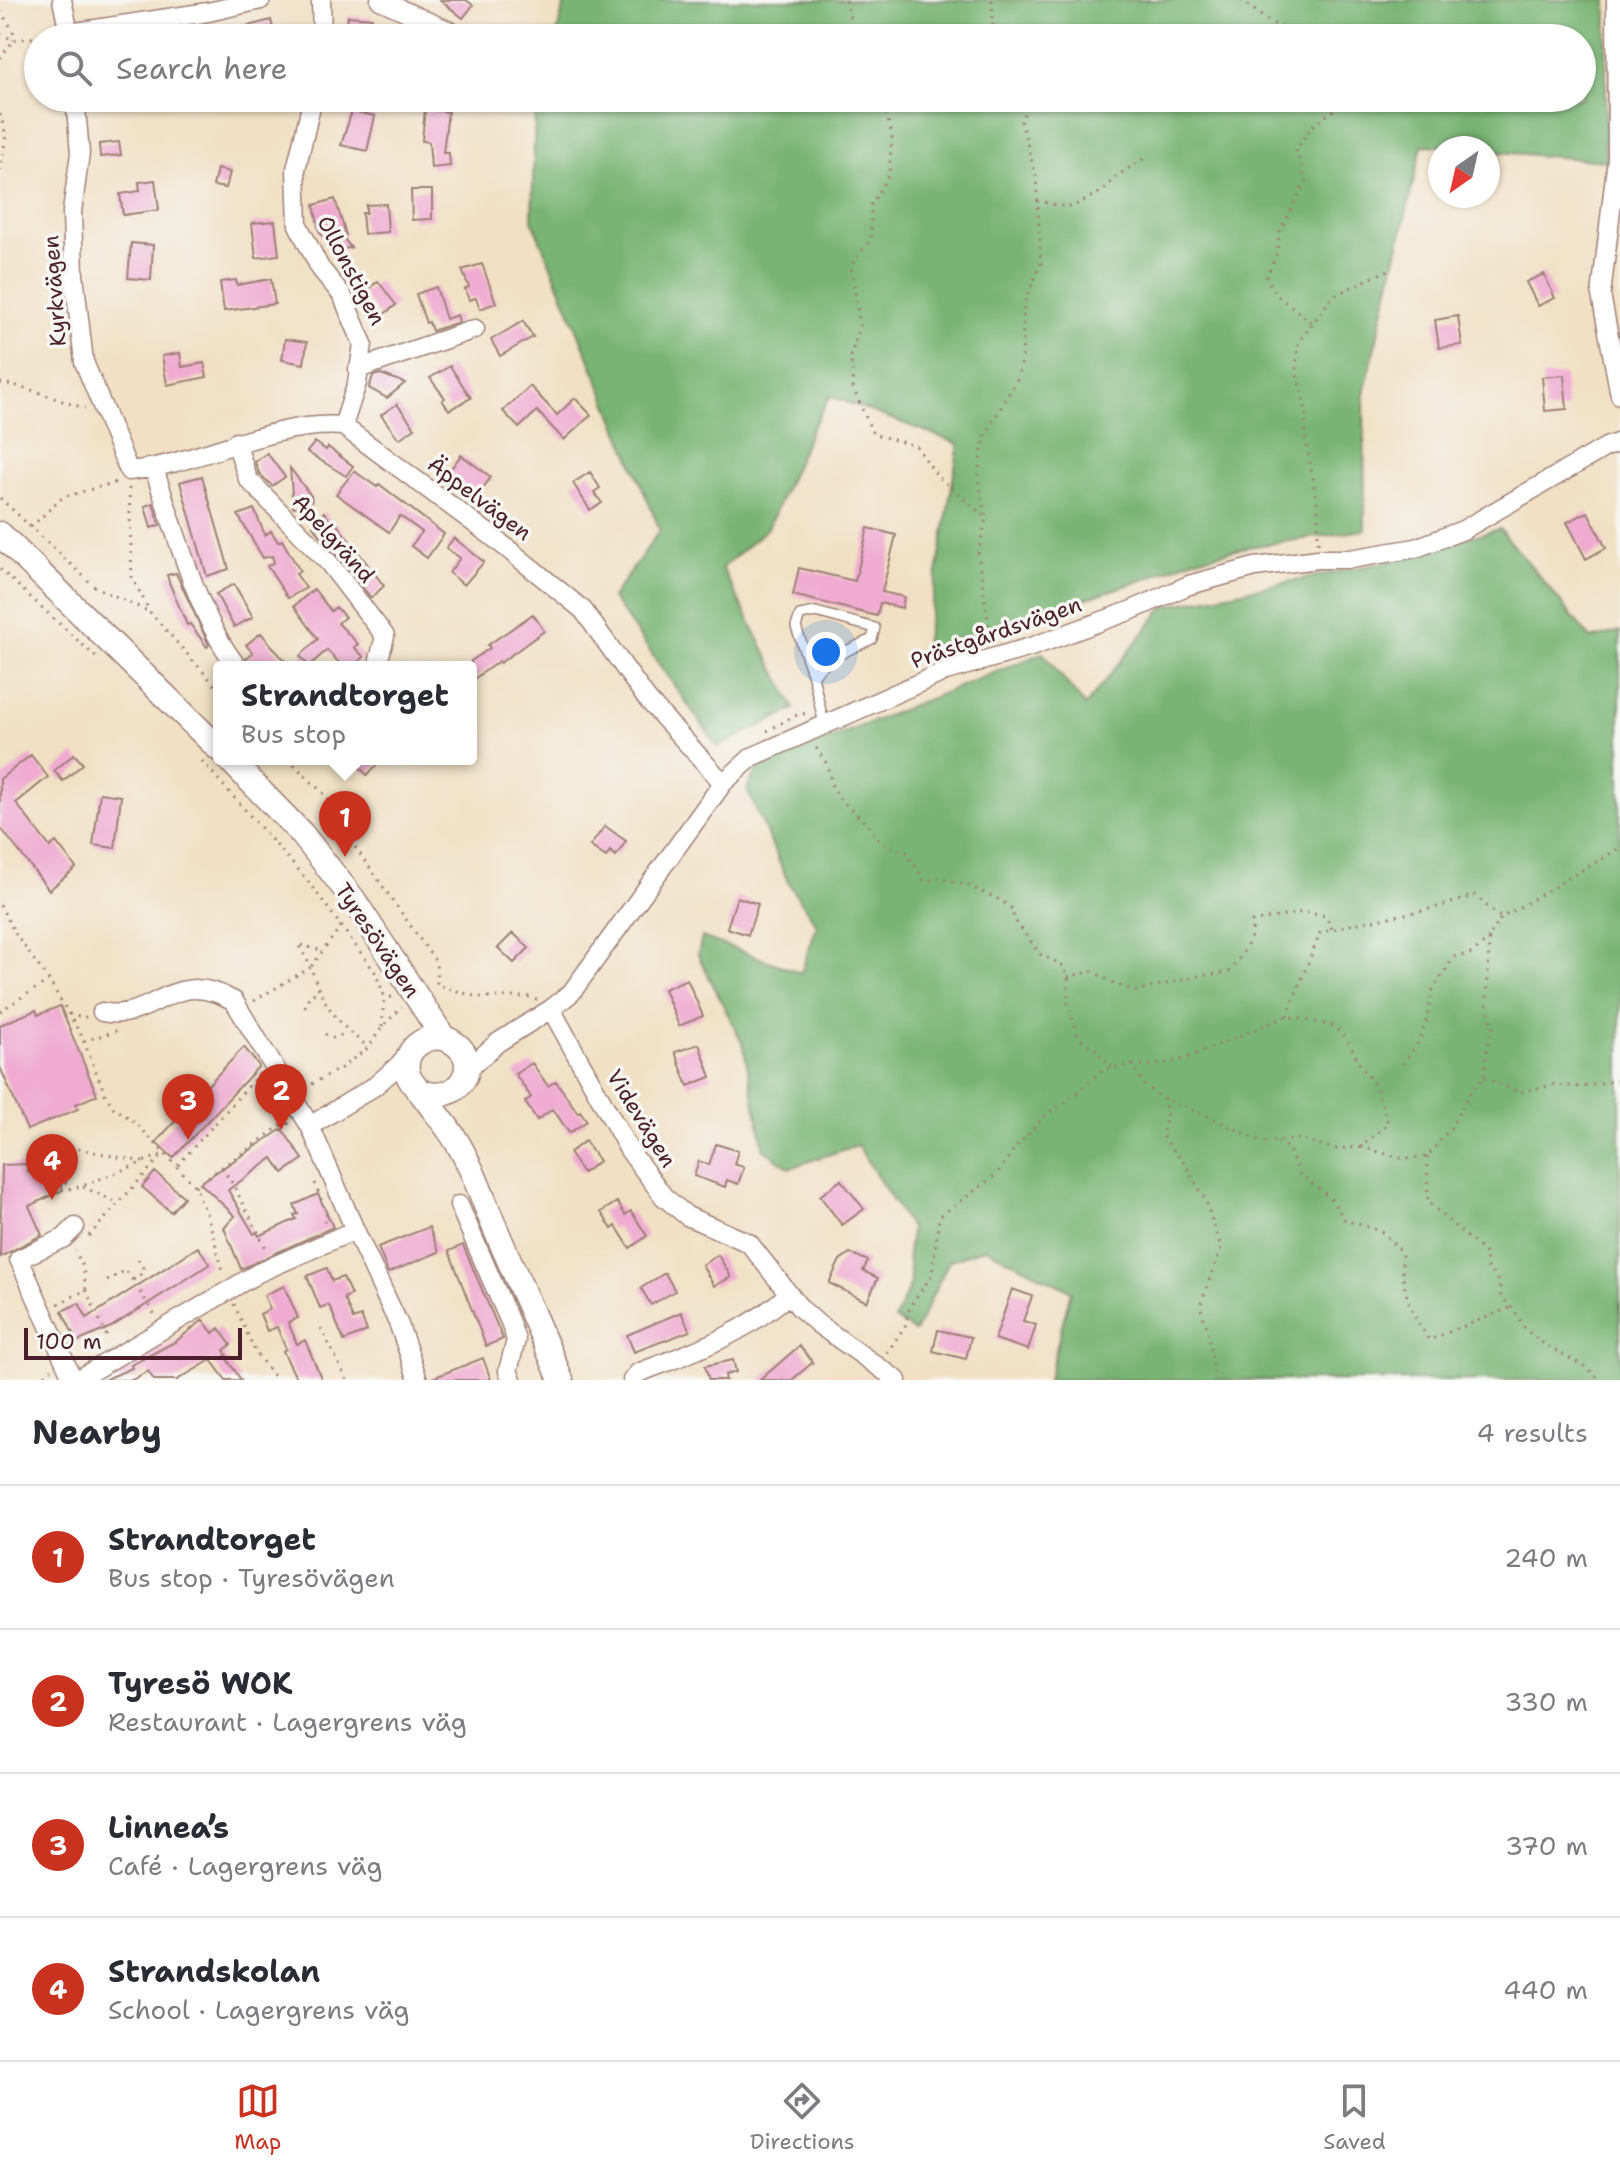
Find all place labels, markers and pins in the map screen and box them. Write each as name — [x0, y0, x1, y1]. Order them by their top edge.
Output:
pin: 1 — [319, 791, 371, 857]
pin: 2 — [255, 1064, 307, 1130]
pin: 3 — [162, 1074, 214, 1140]
pin: 4 — [26, 1134, 78, 1200]

